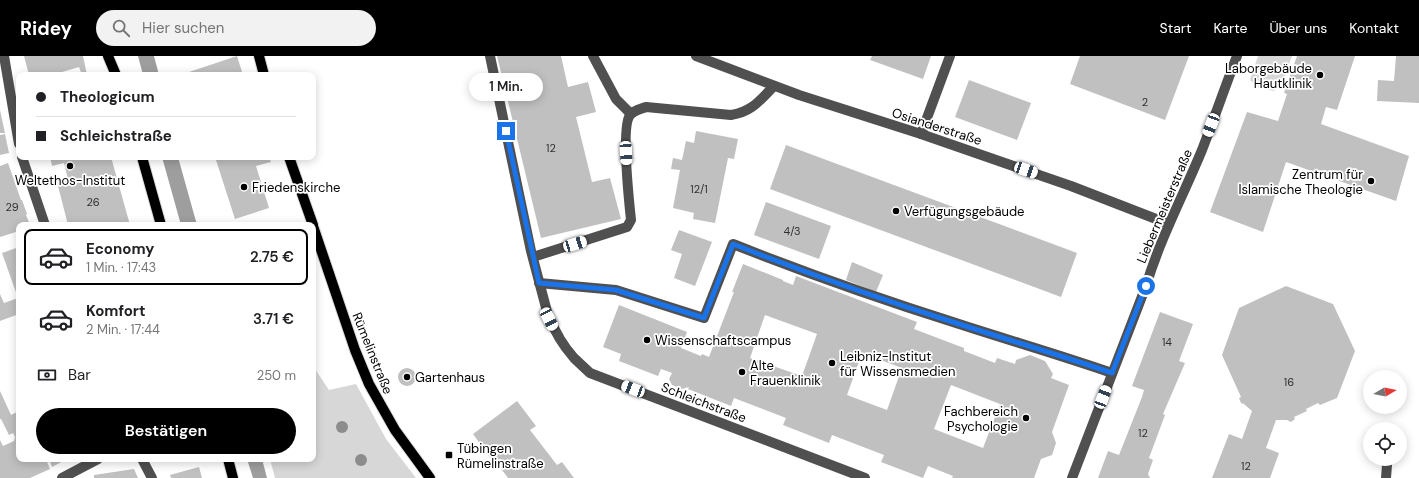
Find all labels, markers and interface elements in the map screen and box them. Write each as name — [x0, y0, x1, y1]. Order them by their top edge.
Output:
search box — [96, 10, 376, 46]
text: Ridey — [20, 16, 72, 41]
icon: search — [110, 17, 132, 39]
text: Hier suchen — [142, 18, 224, 38]
text: Start — [1160, 19, 1191, 37]
text: Karte — [1213, 19, 1247, 37]
text: Über uns — [1269, 19, 1327, 37]
text: Kontakt — [1349, 19, 1399, 37]
place label: Laborgebäude Hautklinik — [1225, 60, 1312, 92]
marker: Laborgebäude Hautklinik — [1315, 70, 1325, 80]
callout: 1 Min. — [469, 73, 543, 101]
text: 1 Min. — [489, 78, 523, 95]
text: Theologicum — [60, 87, 155, 107]
house number: 2 — [1142, 95, 1148, 109]
street label: Osianderstraße — [890, 104, 984, 149]
car — [1201, 112, 1221, 138]
route end — [497, 122, 515, 140]
text: Schleichstraße — [60, 126, 172, 146]
house number: 12 — [546, 141, 556, 155]
car — [619, 141, 633, 165]
street label: Liebermeisterstraße — [1133, 147, 1196, 266]
car — [1013, 160, 1039, 180]
marker: Weltethos-Institut — [65, 161, 75, 171]
place label: Zentrum für Islamische Theologie — [1239, 166, 1363, 198]
place label: Weltethos-Institut — [15, 172, 125, 189]
marker: Zentrum für Islamische Theologie — [1366, 176, 1376, 186]
place label: Friedenskirche — [252, 179, 340, 196]
marker: Friedenskirche — [239, 182, 249, 192]
house number: 12/1 — [690, 182, 708, 196]
house number: 26 — [86, 195, 100, 209]
house number: 29 — [5, 200, 19, 214]
place label: Verfügungsgebäude — [904, 203, 1024, 220]
marker: Verfügungsgebäude — [891, 206, 901, 216]
house number: 4/3 — [783, 224, 801, 238]
car — [562, 235, 588, 253]
icon: car — [38, 239, 74, 275]
text: Economy — [86, 239, 154, 259]
text: 2.75 € — [250, 247, 294, 267]
text: 1 Min. · 17:43 — [86, 259, 156, 276]
route start — [1137, 277, 1155, 295]
icon: car — [38, 301, 74, 337]
text: Komfort — [86, 301, 145, 321]
car — [538, 306, 560, 332]
text: 3.71 € — [253, 309, 294, 329]
street label: Rümelinstraße — [348, 310, 397, 397]
text: 2 Min. · 17:44 — [86, 321, 160, 338]
place label: Wissenschaftscampus — [655, 332, 791, 349]
marker: Wissenschaftscampus — [642, 335, 652, 345]
house number: 14 — [1162, 335, 1172, 349]
place label: Leibniz-Institut für Wissensmedien — [840, 348, 955, 380]
place label: Alte Frauenklinik — [750, 357, 821, 389]
marker: Leibniz-Institut für Wissensmedien — [827, 358, 837, 368]
icon: cash — [36, 364, 58, 386]
text: Bar — [68, 365, 91, 385]
text: 250 m — [257, 367, 296, 384]
marker: Alte Frauenklinik — [737, 367, 747, 377]
place label: Gartenhaus — [415, 369, 485, 386]
north arrow — [1363, 370, 1407, 414]
map controls — [1363, 370, 1407, 466]
marker: Gartenhaus — [402, 372, 412, 382]
house number: 16 — [1284, 375, 1294, 389]
street label: Schleichstraße — [659, 378, 749, 426]
car — [620, 379, 646, 399]
car — [1093, 384, 1113, 410]
place label: Fachbereich Psychologie — [944, 403, 1018, 435]
button: Bestätigen — [36, 408, 296, 454]
marker: Fachbereich Psychologie — [1021, 413, 1031, 423]
button: locate — [1363, 422, 1407, 466]
house number: 12 — [1138, 426, 1148, 440]
place label: Tübingen Rümelinstraße — [457, 440, 544, 472]
marker: Tübingen Rümelinstraße — [444, 450, 454, 460]
house number: 12 — [1241, 459, 1251, 473]

